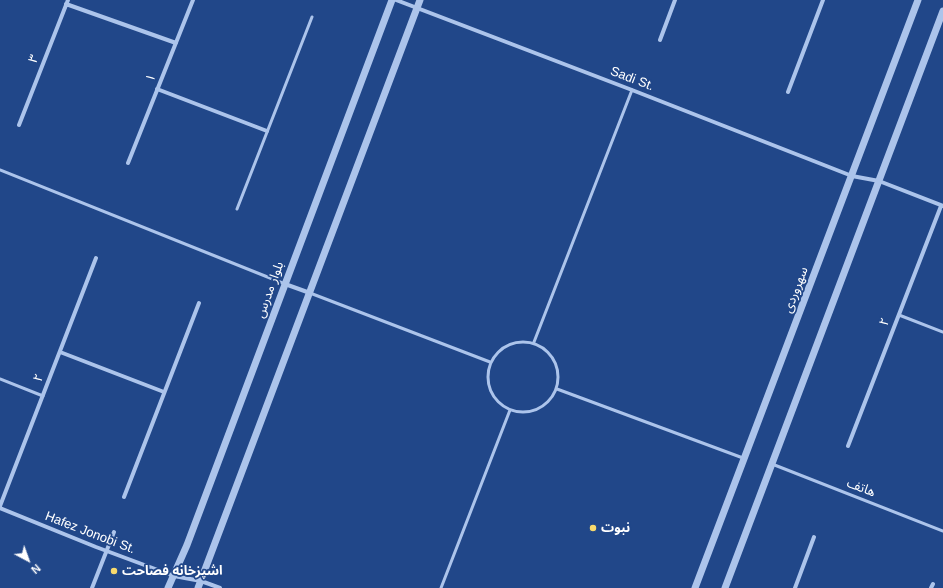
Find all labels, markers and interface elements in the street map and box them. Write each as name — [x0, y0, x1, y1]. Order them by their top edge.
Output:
street label: ۳ — [25, 53, 43, 65]
street label: Sadi St. — [608, 64, 656, 94]
street label: ۱ — [142, 72, 160, 84]
street label: بلوار مدرس — [253, 260, 287, 320]
street label: سهروردی — [780, 265, 812, 315]
street label: ۲ — [876, 316, 894, 328]
street label: ۲ — [30, 372, 48, 384]
street label: هاتف — [844, 475, 878, 501]
street label: Hafez Jonobi St. — [43, 509, 137, 557]
place label: نبوت — [601, 520, 630, 536]
marker: نبوت — [588, 523, 598, 533]
north arrow — [8, 540, 48, 580]
text: N — [29, 562, 43, 576]
place label: اشپزخانه فصاحت — [122, 563, 223, 579]
marker: اشپزخانه فصاحت — [109, 566, 119, 576]

